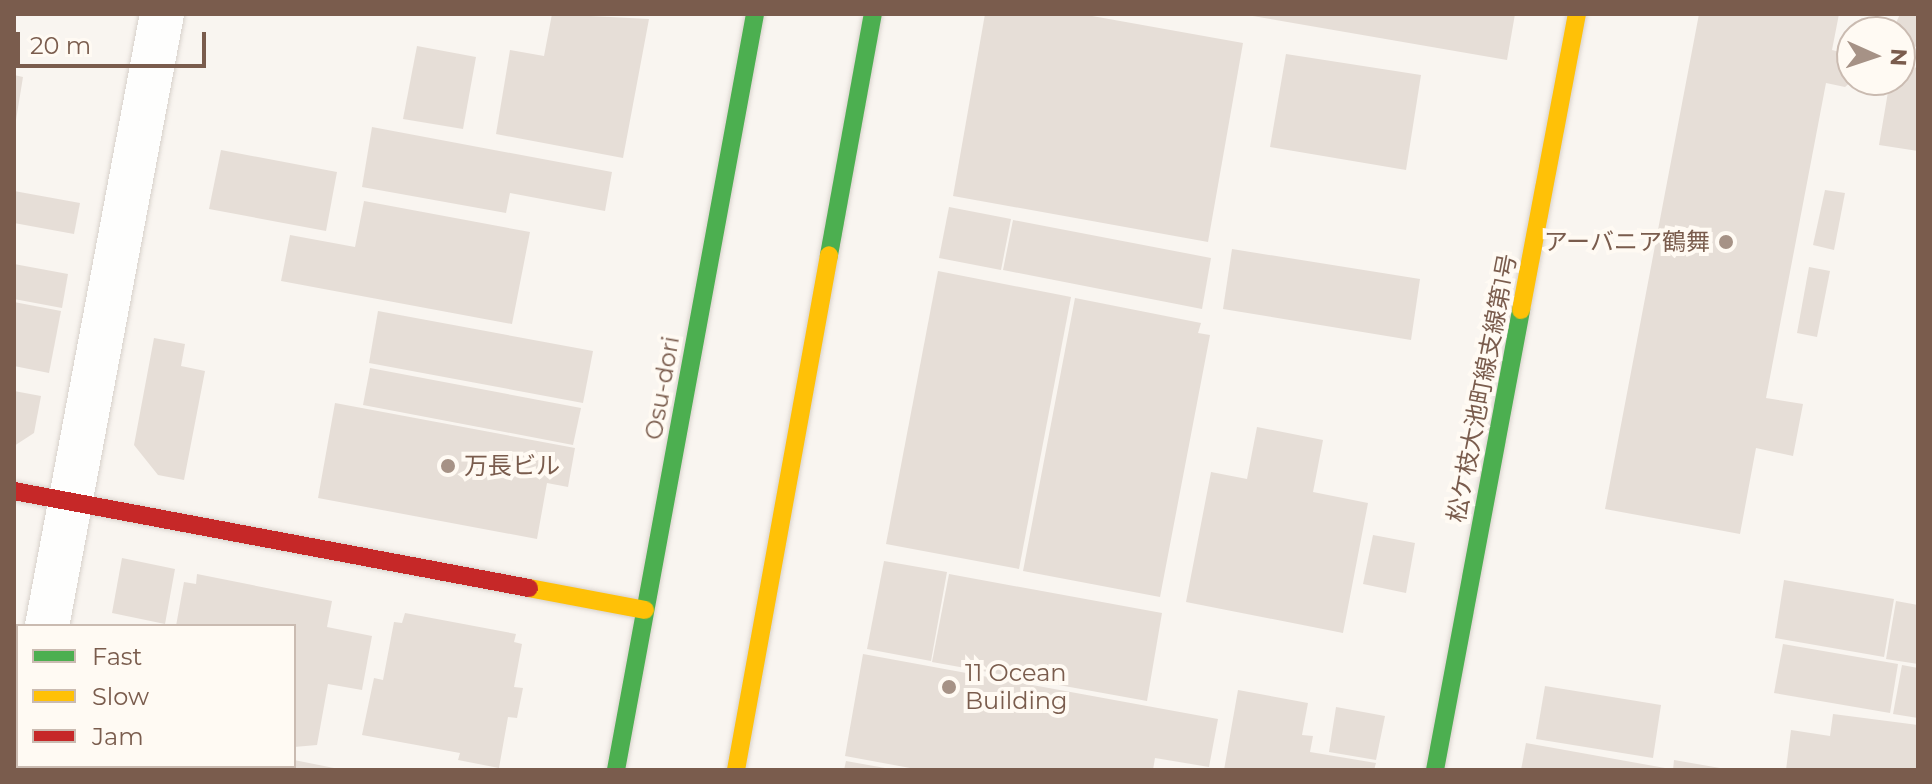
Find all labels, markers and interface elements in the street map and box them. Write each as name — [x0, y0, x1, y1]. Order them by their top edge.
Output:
scale bar — [20, 16, 210, 66]
north arrow — [1836, 16, 1916, 96]
text: 20 m — [30, 31, 91, 60]
text: N — [1885, 48, 1912, 67]
place label: アーバニア鶴舞 — [1543, 228, 1710, 256]
marker: アーバニア鶴舞 — [1717, 233, 1735, 251]
street label: 松ケ枝大池町線支線第1号 — [1442, 251, 1522, 525]
street label: Osu-dori — [639, 334, 685, 442]
place label: 万長ビル — [464, 452, 560, 480]
marker: 万長ビル — [439, 457, 457, 475]
legend — [16, 624, 296, 768]
text: Fast — [92, 642, 142, 671]
place label: 11 Ocean Building — [965, 659, 1068, 715]
marker: 11 Ocean Building — [940, 678, 958, 696]
text: Slow — [92, 682, 149, 711]
text: Jam — [92, 722, 144, 751]

